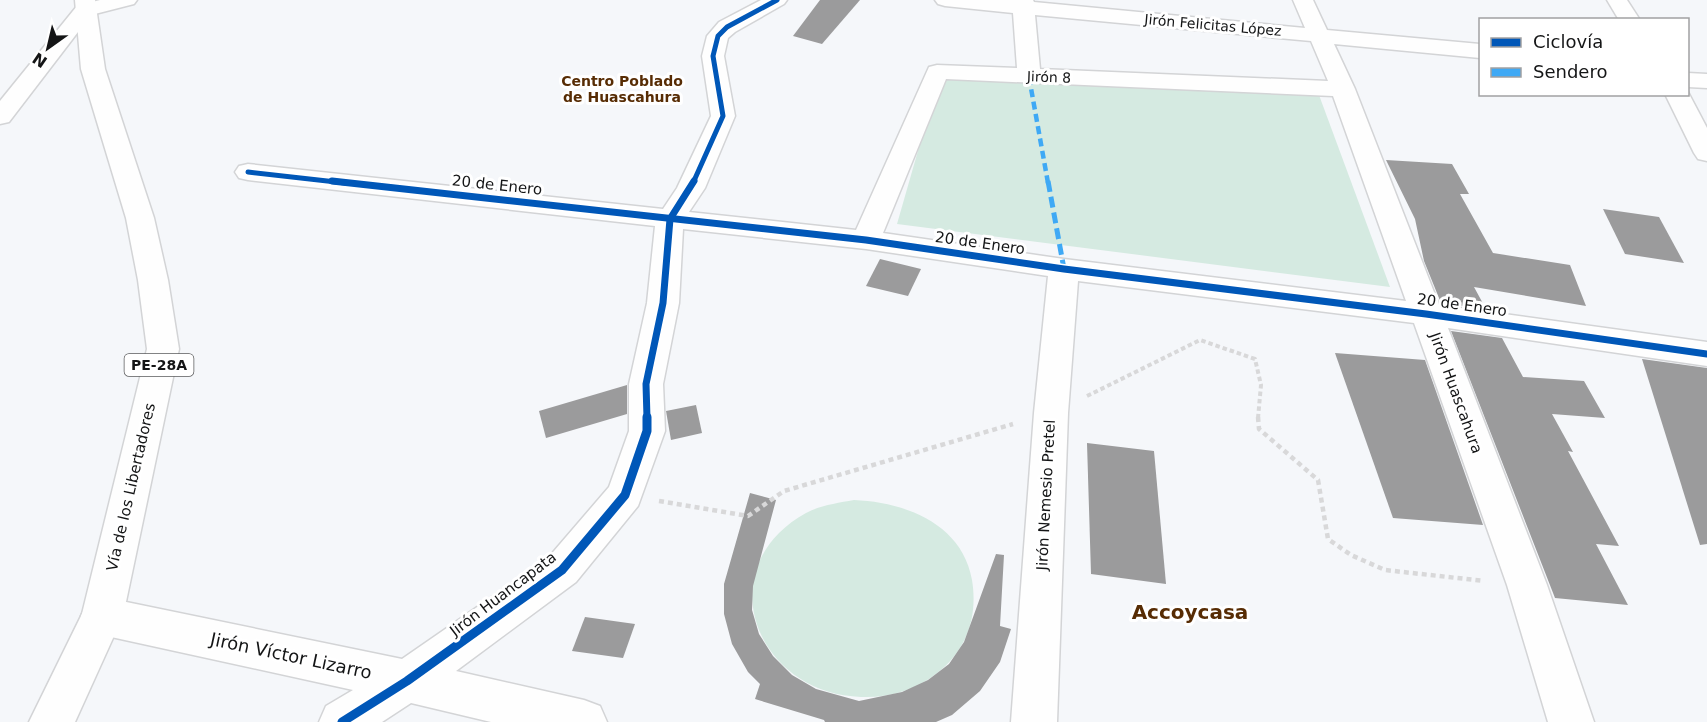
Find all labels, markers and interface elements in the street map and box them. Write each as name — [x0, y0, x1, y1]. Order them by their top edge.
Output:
street label: Jirón Felicitas López — [1143, 11, 1282, 39]
north arrow — [18, 18, 78, 78]
legend — [1479, 18, 1689, 96]
text: Ciclovía — [1533, 31, 1603, 52]
text: N — [29, 48, 51, 72]
text: Sendero — [1533, 61, 1607, 82]
street label: Jirón 8 — [1026, 68, 1071, 86]
district label: Centro Poblado de Huascahura — [561, 73, 683, 105]
street label: 20 de Enero — [451, 171, 543, 199]
street label: 20 de Enero — [934, 228, 1026, 258]
street label: 20 de Enero — [1416, 290, 1508, 320]
street label: Jirón Huascahura — [1425, 329, 1486, 456]
road number: PE-28A — [124, 354, 194, 376]
street label: Vía de los Libertadores — [103, 401, 159, 573]
street label: Jirón Nemesio Pretel — [1033, 419, 1059, 572]
street label: Jirón Huancapata — [445, 548, 560, 640]
district label: Accoycasa — [1132, 600, 1248, 624]
street label: Jirón Víctor Lizarro — [207, 628, 374, 683]

